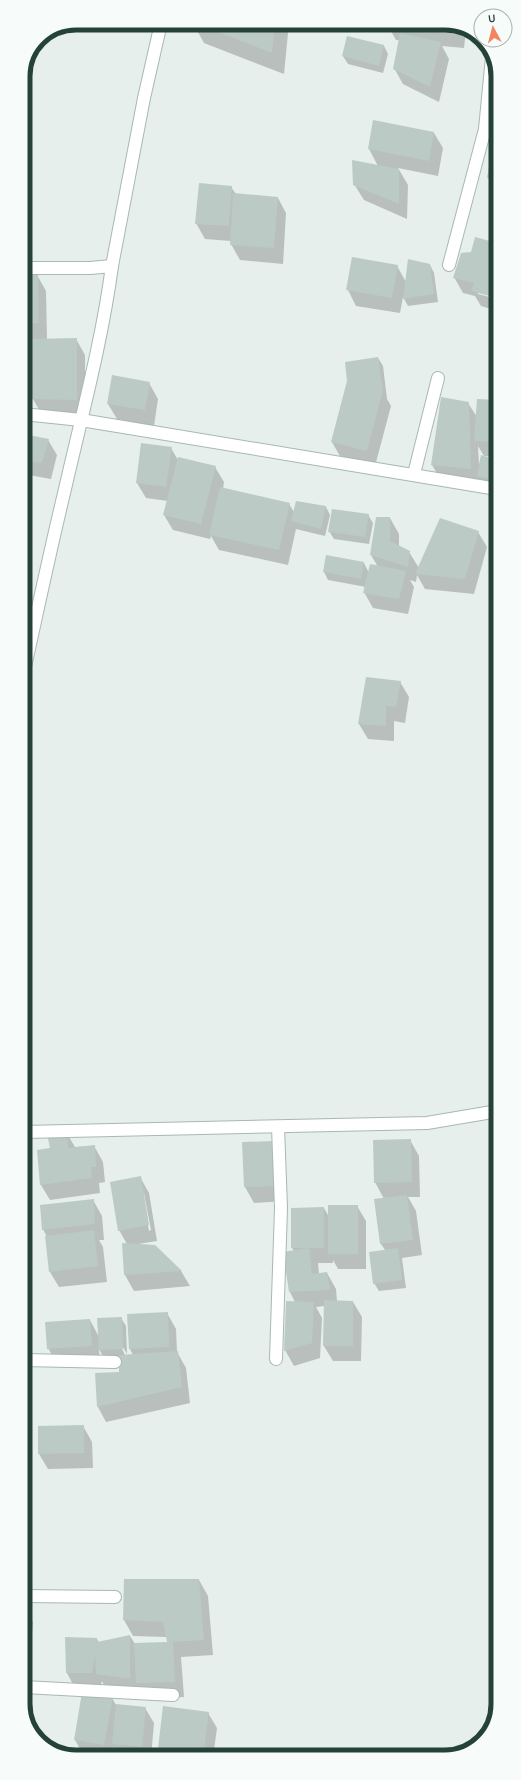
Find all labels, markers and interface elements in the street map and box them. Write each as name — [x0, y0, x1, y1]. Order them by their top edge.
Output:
north arrow — [473, 8, 513, 48]
text: U — [487, 12, 496, 25]

